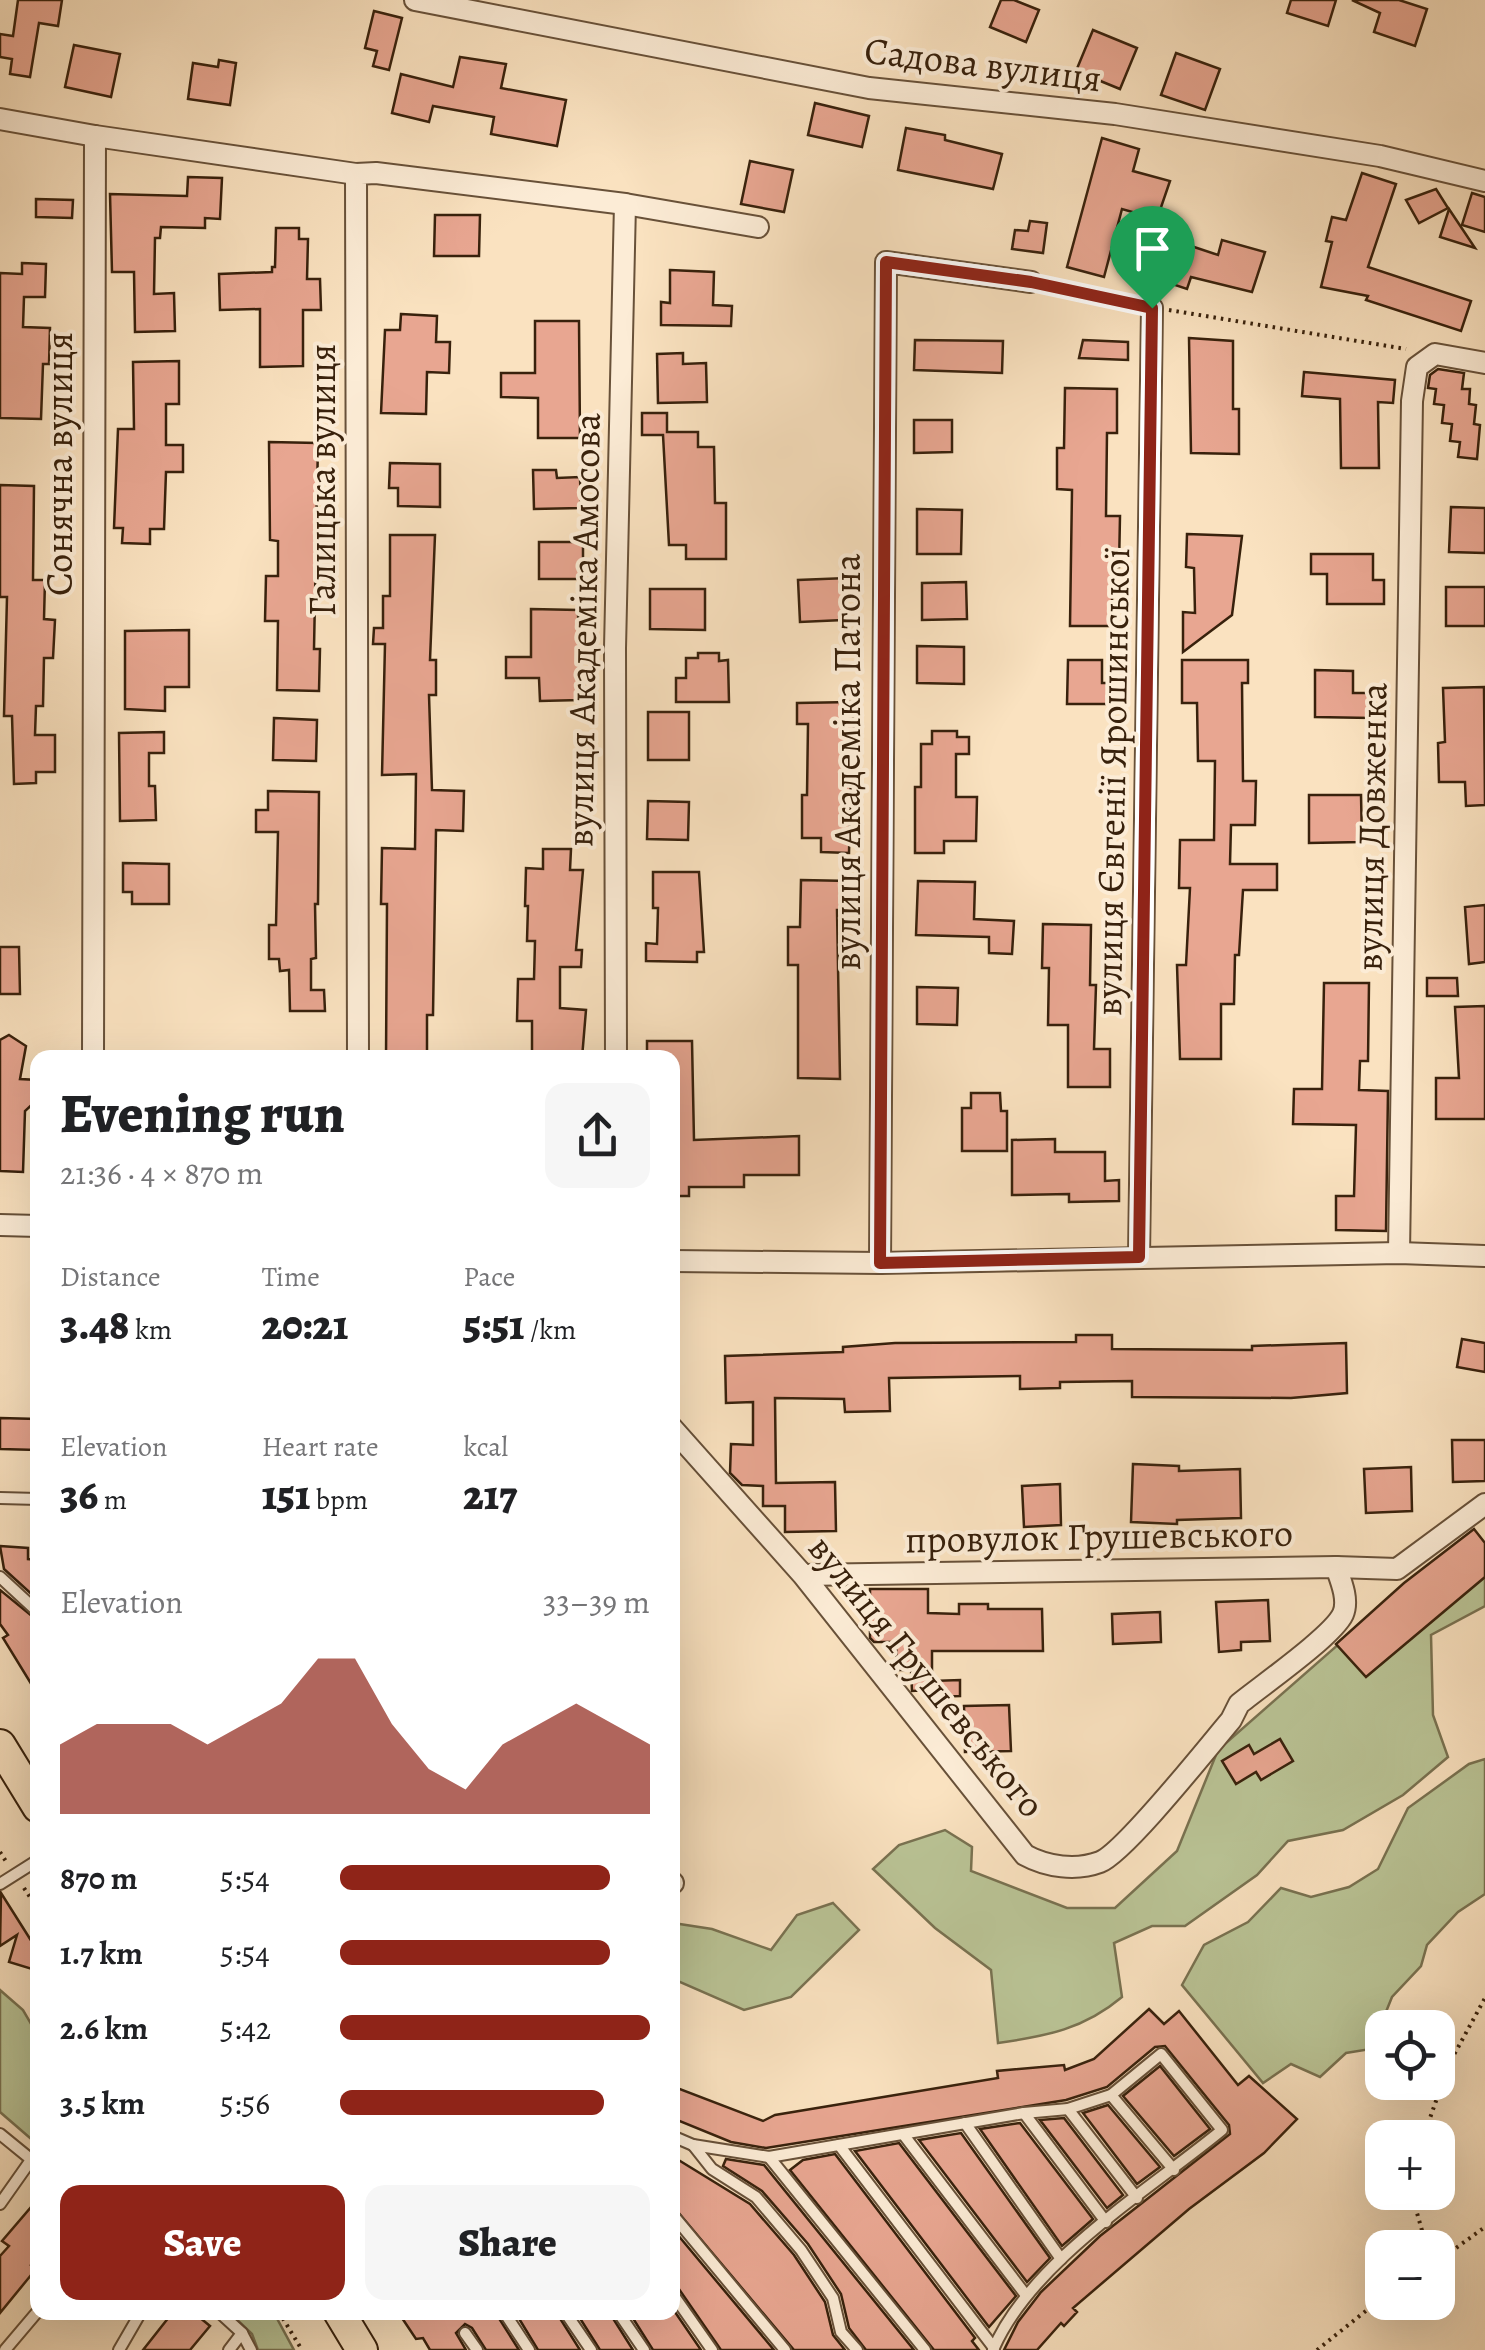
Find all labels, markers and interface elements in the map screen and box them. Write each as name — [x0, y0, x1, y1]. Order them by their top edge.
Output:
street label: Садова вулиця — [862, 24, 1104, 104]
pin — [1110, 206, 1195, 309]
icon: arrive — [1125, 221, 1180, 276]
street label: Сонячна вулиця — [33, 332, 85, 596]
street label: Галицька вулиця — [296, 344, 348, 616]
street label: вулиця Академіка Амосова — [553, 412, 613, 848]
street label: вулиця Євгенії Ярошинської — [1082, 547, 1142, 1017]
street label: вулиця Академіка Патона — [821, 553, 873, 970]
street label: вулиця Довженка — [1342, 682, 1400, 972]
text: Evening run — [60, 1076, 345, 1151]
button: share — [545, 1083, 650, 1188]
text: 21:36 · 4 × 870 m — [60, 1151, 263, 1195]
text: Distance — [60, 1258, 160, 1296]
text: Time — [262, 1258, 320, 1296]
text: Pace — [463, 1258, 515, 1296]
text: 3.48 — [60, 1296, 129, 1353]
text: 20:21 — [262, 1296, 348, 1353]
text: 5:51 — [463, 1296, 524, 1353]
text: km — [129, 1311, 172, 1349]
text: /km — [524, 1311, 576, 1349]
text: Elevation — [60, 1428, 167, 1466]
text: Heart rate — [262, 1428, 379, 1466]
text: kcal — [463, 1428, 508, 1466]
text: 36 — [60, 1466, 98, 1523]
text: 151 — [262, 1466, 310, 1523]
text: 217 — [463, 1466, 517, 1523]
text: m — [98, 1481, 127, 1519]
text: bpm — [310, 1481, 368, 1519]
street label: провулок Грушевського — [905, 1507, 1293, 1565]
street label: вулиця Грушевського — [797, 1524, 1057, 1828]
text: Elevation — [60, 1580, 183, 1624]
text: 33–39 m — [543, 1580, 650, 1624]
text: 870 m — [60, 1856, 138, 1900]
text: 5:54 — [220, 1856, 270, 1900]
text: 1.7 km — [60, 1931, 143, 1975]
text: 5:54 — [220, 1931, 270, 1975]
text: 2.6 km — [60, 2006, 148, 2050]
text: 5:42 — [220, 2006, 271, 2050]
map controls — [1365, 2010, 1455, 2320]
button: locate — [1365, 2010, 1455, 2100]
text: 3.5 km — [60, 2081, 145, 2125]
text: 5:56 — [220, 2081, 270, 2125]
button: + — [1365, 2120, 1455, 2210]
button: Save — [60, 2185, 345, 2300]
button: Share — [365, 2185, 650, 2300]
button: − — [1365, 2230, 1455, 2320]

